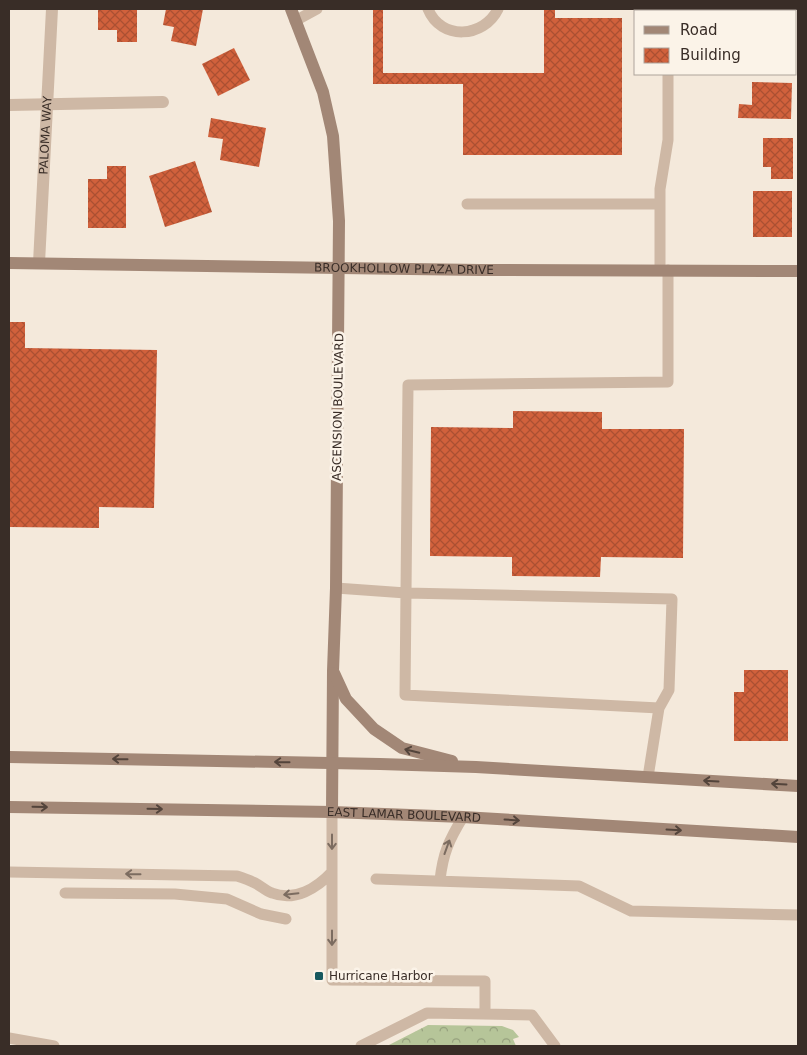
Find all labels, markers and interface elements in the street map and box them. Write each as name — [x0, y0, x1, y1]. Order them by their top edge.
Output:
legend — [634, 10, 797, 75]
text: Road — [680, 21, 718, 39]
text: Building — [680, 46, 741, 64]
street label: PALOMA WAY — [37, 95, 55, 175]
street label: BROOKHOLLOW PLAZA DRIVE — [314, 261, 494, 277]
street label: ASCENSION BOULEVARD — [330, 333, 346, 481]
one-way arrow — [404, 746, 420, 755]
one-way arrow — [112, 754, 128, 764]
one-way arrow — [275, 757, 291, 766]
one-way arrow — [704, 776, 720, 785]
one-way arrow — [771, 780, 787, 789]
one-way arrow — [32, 802, 48, 812]
one-way arrow — [146, 804, 163, 814]
street label: EAST LAMAR BOULEVARD — [327, 805, 481, 825]
one-way arrow — [503, 815, 519, 824]
one-way arrow — [665, 825, 681, 834]
one-way arrow — [327, 834, 337, 850]
one-way arrow — [443, 840, 452, 855]
one-way arrow — [125, 869, 142, 879]
one-way arrow — [283, 890, 299, 899]
one-way arrow — [327, 930, 337, 946]
place label: Hurricane Harbor — [329, 969, 433, 983]
marker: Hurricane Harbor — [313, 970, 325, 982]

